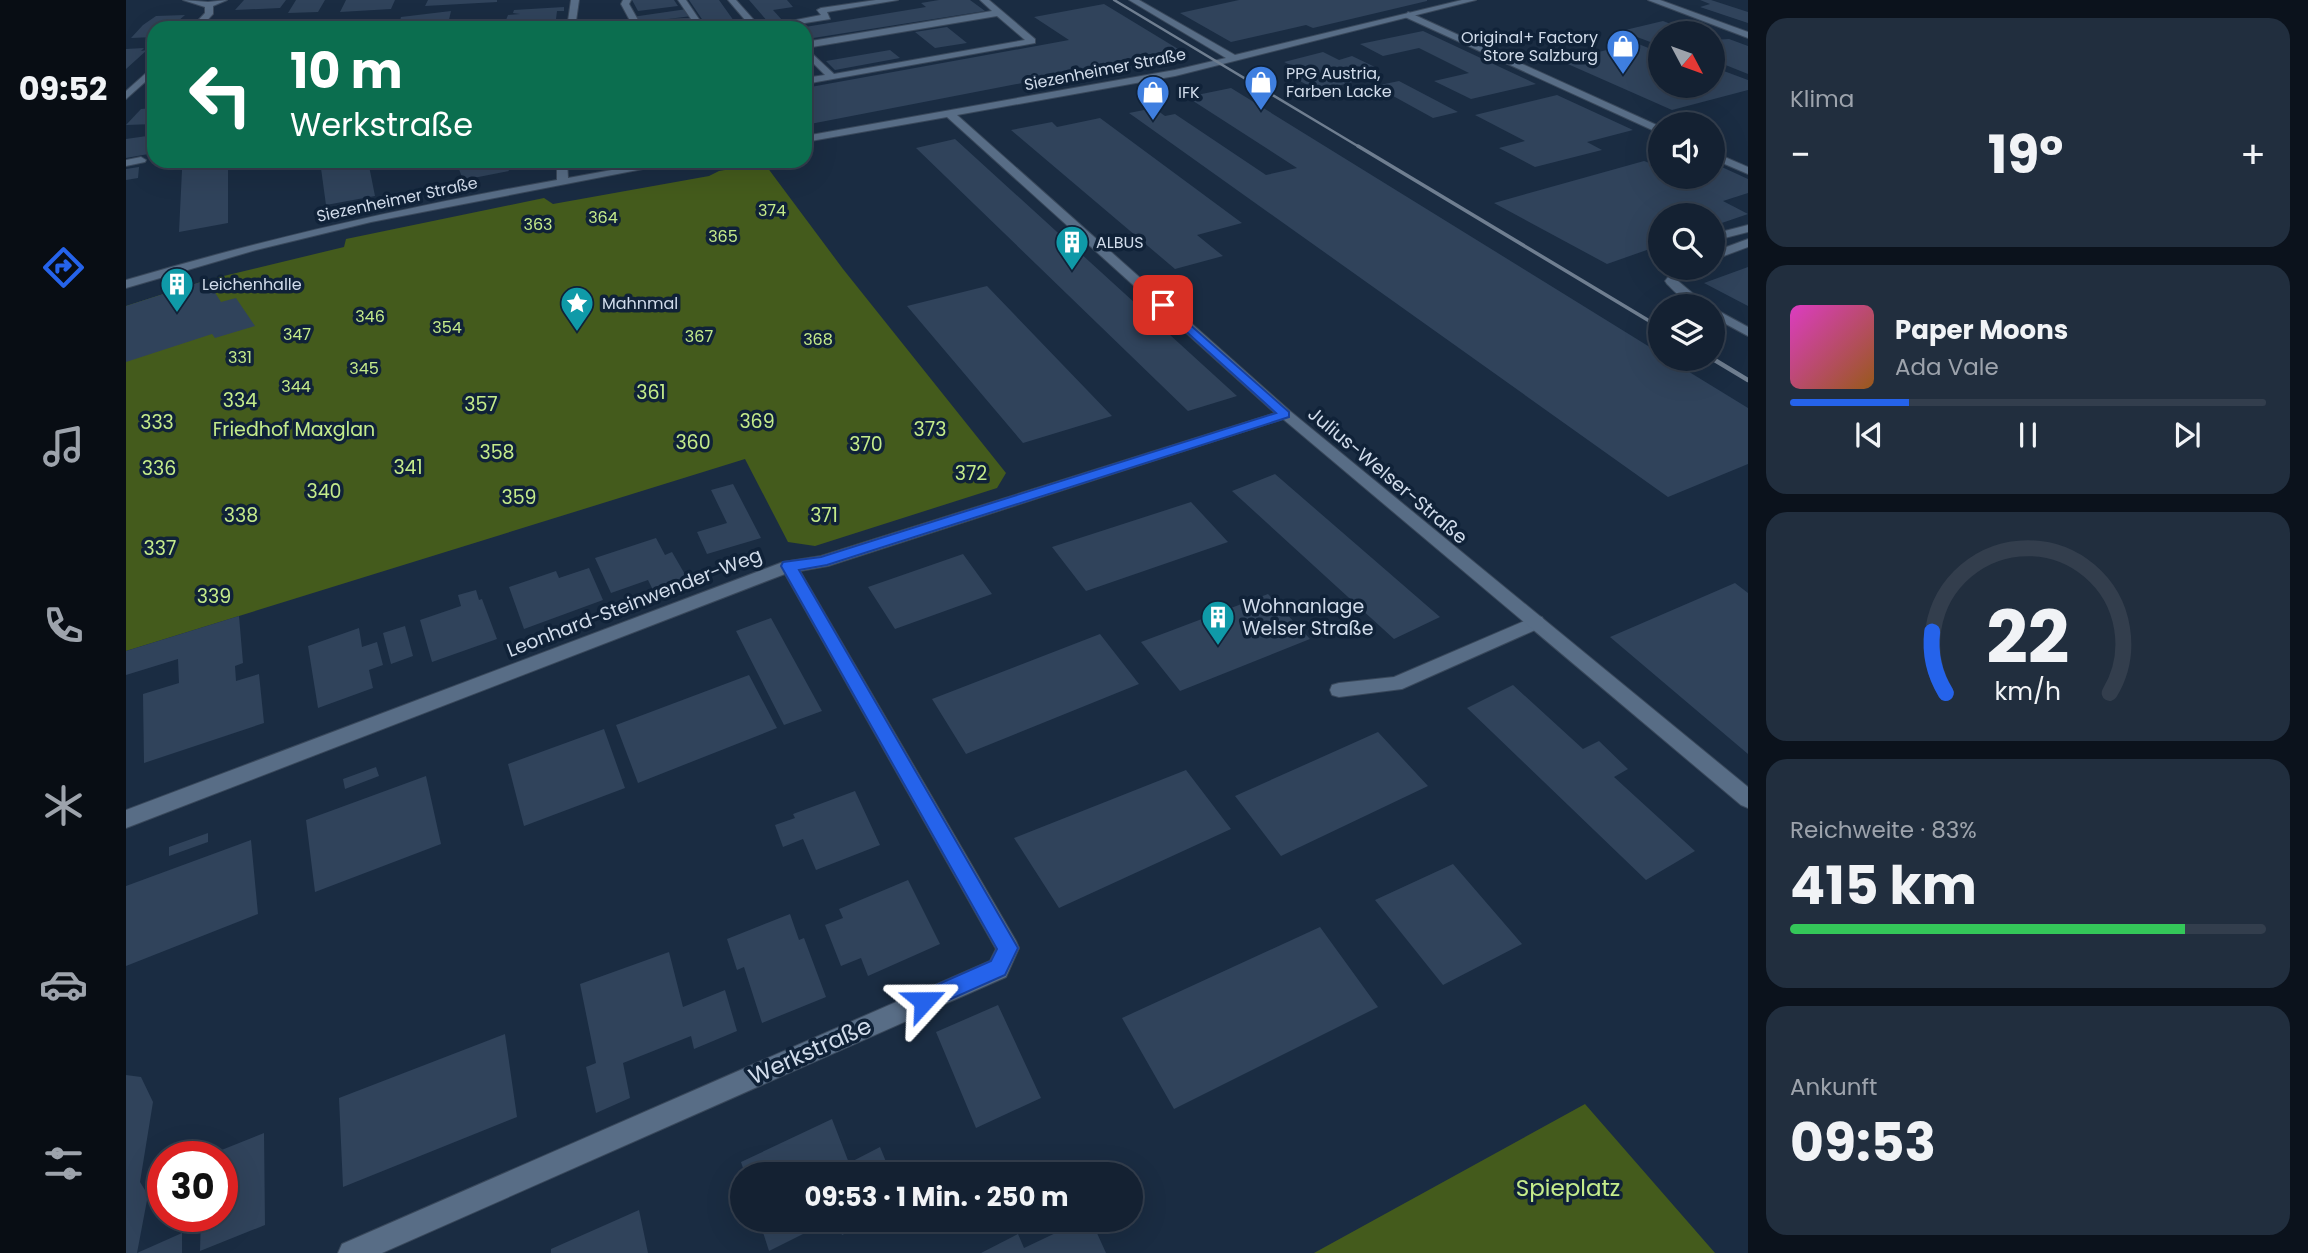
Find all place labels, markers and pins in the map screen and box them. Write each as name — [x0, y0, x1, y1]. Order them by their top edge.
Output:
place label: Original+ Factory Store Salzburg — [1461, 26, 1598, 67]
shop icon: Original+ Factory Store Salzburg — [1604, 27, 1642, 76]
place label: PPG Austria, Farben Lacke — [1286, 62, 1392, 103]
shop icon: PPG Austria, Farben Lacke — [1242, 63, 1280, 112]
shop icon: IFK — [1134, 73, 1172, 122]
place label: IFK — [1178, 81, 1200, 104]
building icon: ALBUS — [1053, 223, 1091, 272]
place label: ALBUS — [1096, 231, 1144, 254]
building icon: Leichenhalle — [158, 265, 196, 314]
place label: Leichenhalle — [202, 273, 302, 296]
pin — [1133, 275, 1193, 335]
place icon: Mahnmal — [558, 284, 596, 333]
place label: Mahnmal — [602, 292, 678, 315]
place label: Wohnanlage Welser Straße — [1242, 593, 1374, 642]
building icon: Wohnanlage Welser Straße — [1199, 598, 1237, 647]

